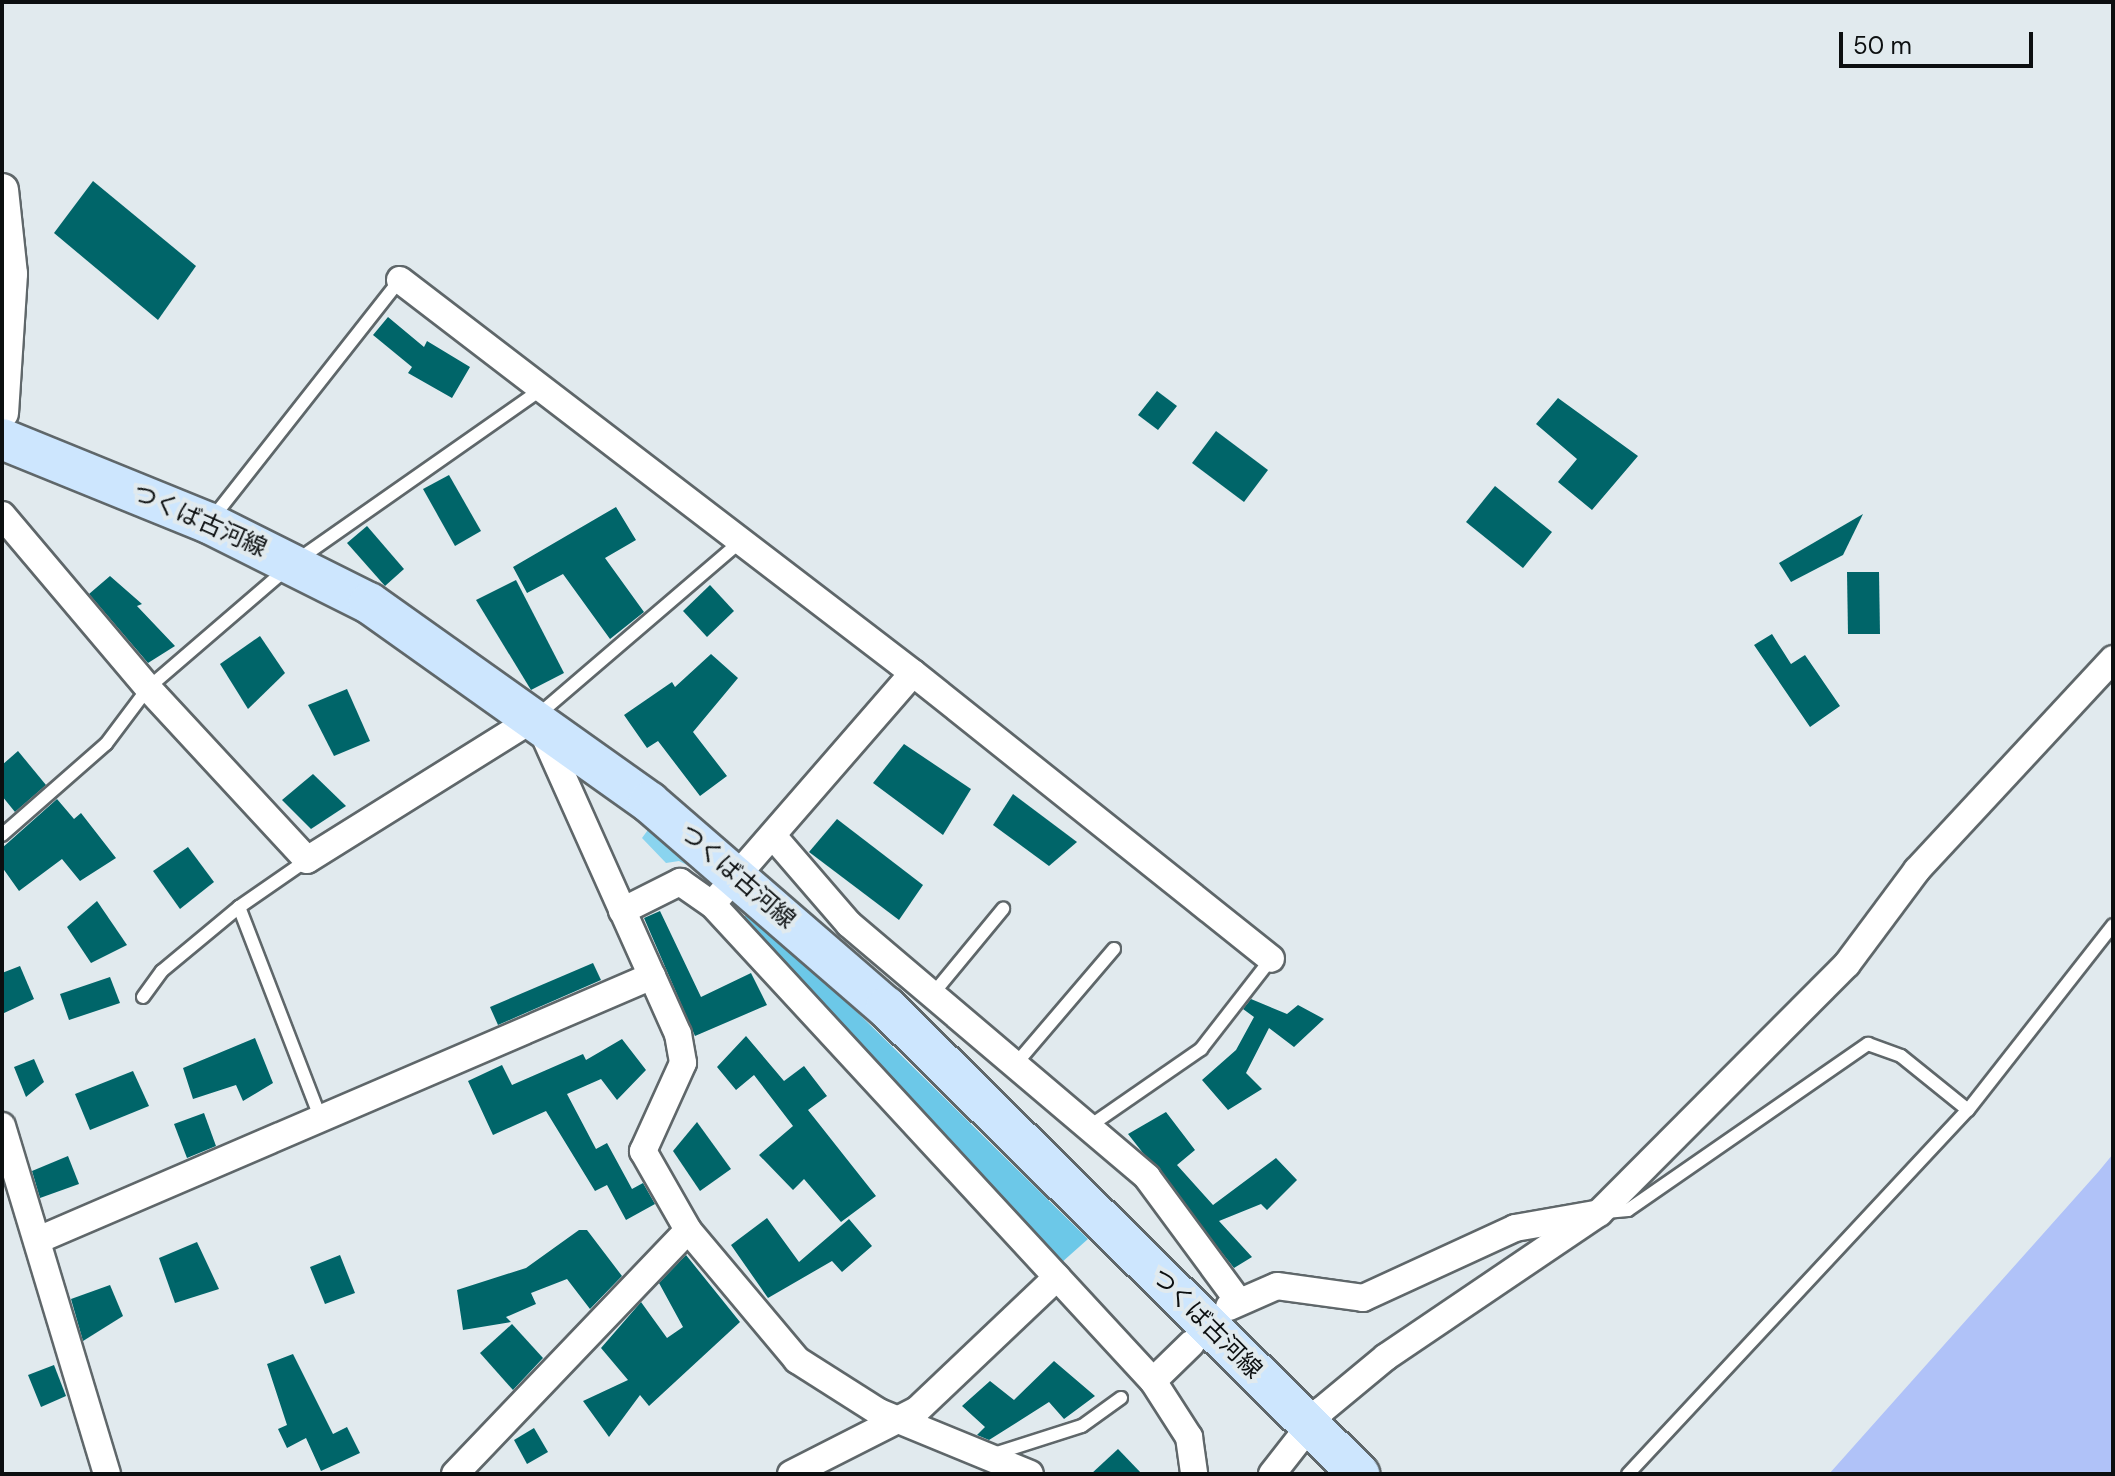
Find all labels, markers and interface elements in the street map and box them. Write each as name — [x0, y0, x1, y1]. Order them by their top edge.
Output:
scale bar — [1843, 16, 2037, 66]
text: 50 m — [1853, 30, 1912, 61]
street label: つくば古河線 — [128, 478, 272, 562]
street label: つくば古河線 — [674, 818, 802, 934]
street label: つくば古河線 — [1146, 1262, 1268, 1384]

